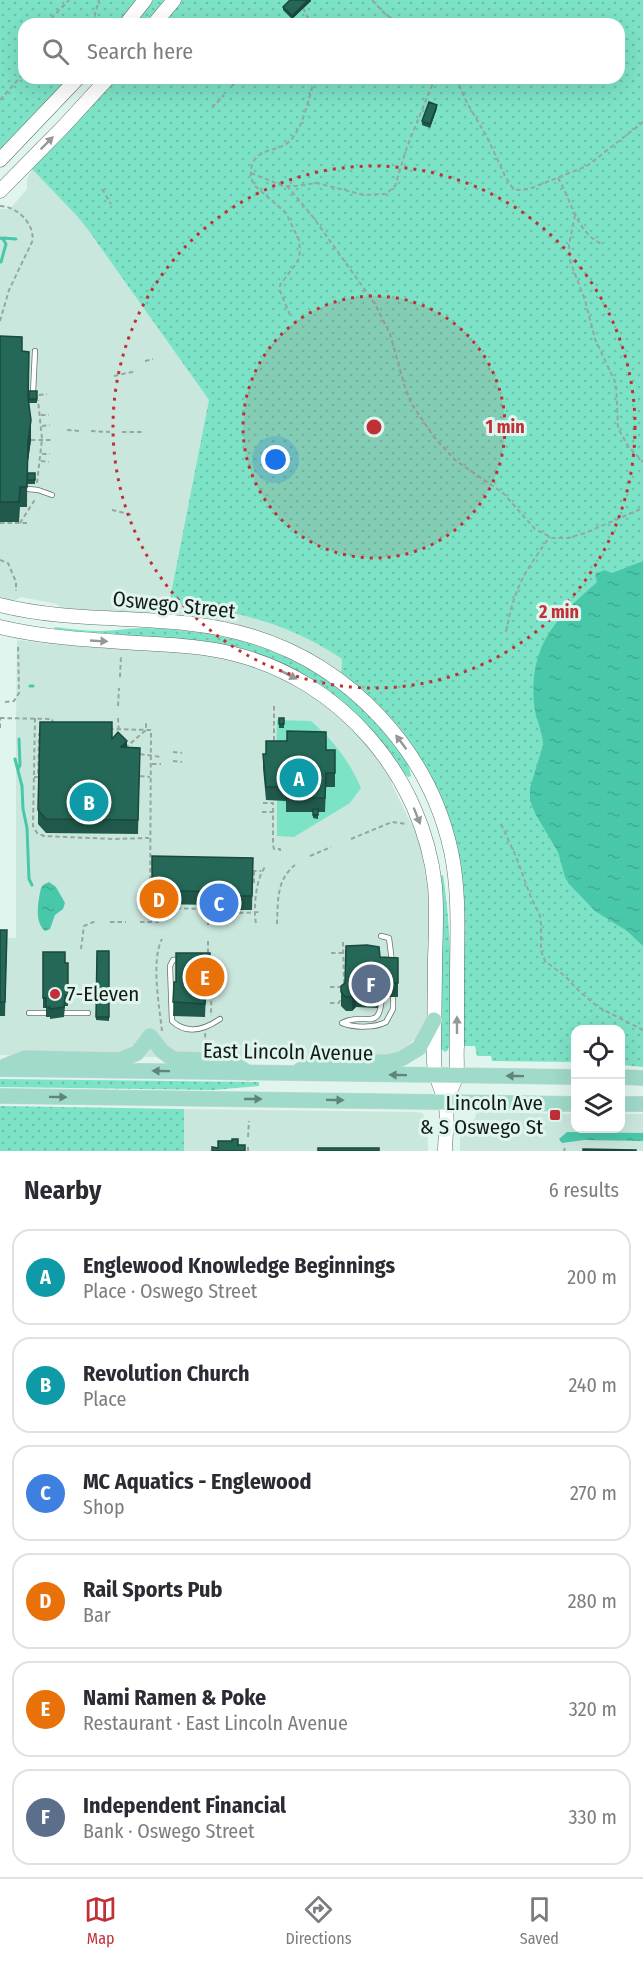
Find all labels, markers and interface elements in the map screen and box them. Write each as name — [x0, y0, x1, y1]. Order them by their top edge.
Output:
search box — [18, 18, 625, 84]
icon: search — [39, 35, 72, 68]
text: Search here — [87, 38, 193, 65]
one-way arrow — [40, 137, 54, 151]
text: 1 min — [485, 416, 525, 438]
centre of rings — [364, 417, 384, 437]
your location — [261, 445, 290, 474]
street label: Oswego Street — [111, 586, 237, 624]
text: 2 min — [538, 601, 579, 623]
one-way arrow — [90, 636, 109, 645]
one-way arrow — [281, 670, 298, 680]
one-way arrow — [395, 734, 407, 749]
pin: A — [280, 756, 318, 800]
pin: B — [70, 780, 109, 824]
one-way arrow — [413, 807, 422, 825]
pin: D — [140, 876, 178, 922]
pin: C — [200, 880, 238, 926]
pin: E — [186, 954, 224, 1000]
pin: F — [352, 962, 391, 1006]
place label: 7-Eleven — [67, 981, 139, 1007]
marker: 7-Eleven — [48, 987, 62, 1001]
one-way arrow — [452, 1015, 462, 1034]
map controls — [571, 1025, 625, 1133]
button: locate — [571, 1025, 625, 1079]
street label: East Lincoln Avenue — [203, 1038, 373, 1066]
one-way arrow — [151, 1067, 170, 1076]
one-way arrow — [388, 1070, 407, 1080]
one-way arrow — [505, 1071, 524, 1081]
button: layers — [571, 1079, 625, 1133]
place label: Lincoln Ave & S Oswego St — [420, 1090, 543, 1140]
one-way arrow — [49, 1092, 68, 1102]
one-way arrow — [244, 1094, 263, 1104]
one-way arrow — [325, 1096, 344, 1105]
marker: Lincoln Ave & S Oswego St — [548, 1108, 562, 1122]
text: Nearby — [24, 1175, 101, 1206]
text: 6 results — [549, 1178, 619, 1202]
text: Englewood Knowledge Beginnings — [83, 1252, 395, 1279]
text: A — [40, 1265, 51, 1289]
text: 200 m — [567, 1265, 617, 1289]
text: Place · Oswego Street — [83, 1279, 257, 1303]
text: Revolution Church — [83, 1360, 249, 1387]
text: B — [40, 1373, 51, 1397]
text: 240 m — [568, 1373, 617, 1397]
text: Place — [83, 1387, 126, 1411]
text: MC Aquatics - Englewood — [83, 1468, 311, 1495]
text: C — [40, 1481, 51, 1505]
text: 270 m — [570, 1481, 617, 1505]
text: Shop — [83, 1495, 125, 1519]
text: Rail Sports Pub — [83, 1576, 222, 1603]
text: D — [40, 1589, 51, 1613]
text: 280 m — [568, 1589, 617, 1613]
text: Bar — [83, 1603, 111, 1627]
text: Nami Ramen & Poke — [83, 1684, 266, 1711]
text: E — [41, 1697, 50, 1721]
text: 320 m — [569, 1697, 617, 1721]
text: Restaurant · East Lincoln Avenue — [83, 1711, 348, 1735]
text: Independent Financial — [83, 1792, 286, 1819]
text: F — [41, 1805, 50, 1829]
text: 330 m — [568, 1805, 617, 1829]
text: Bank · Oswego Street — [83, 1819, 255, 1843]
tab: Map — [84, 1893, 117, 1948]
tab: Directions — [285, 1893, 352, 1948]
tab: Saved — [520, 1893, 559, 1948]

